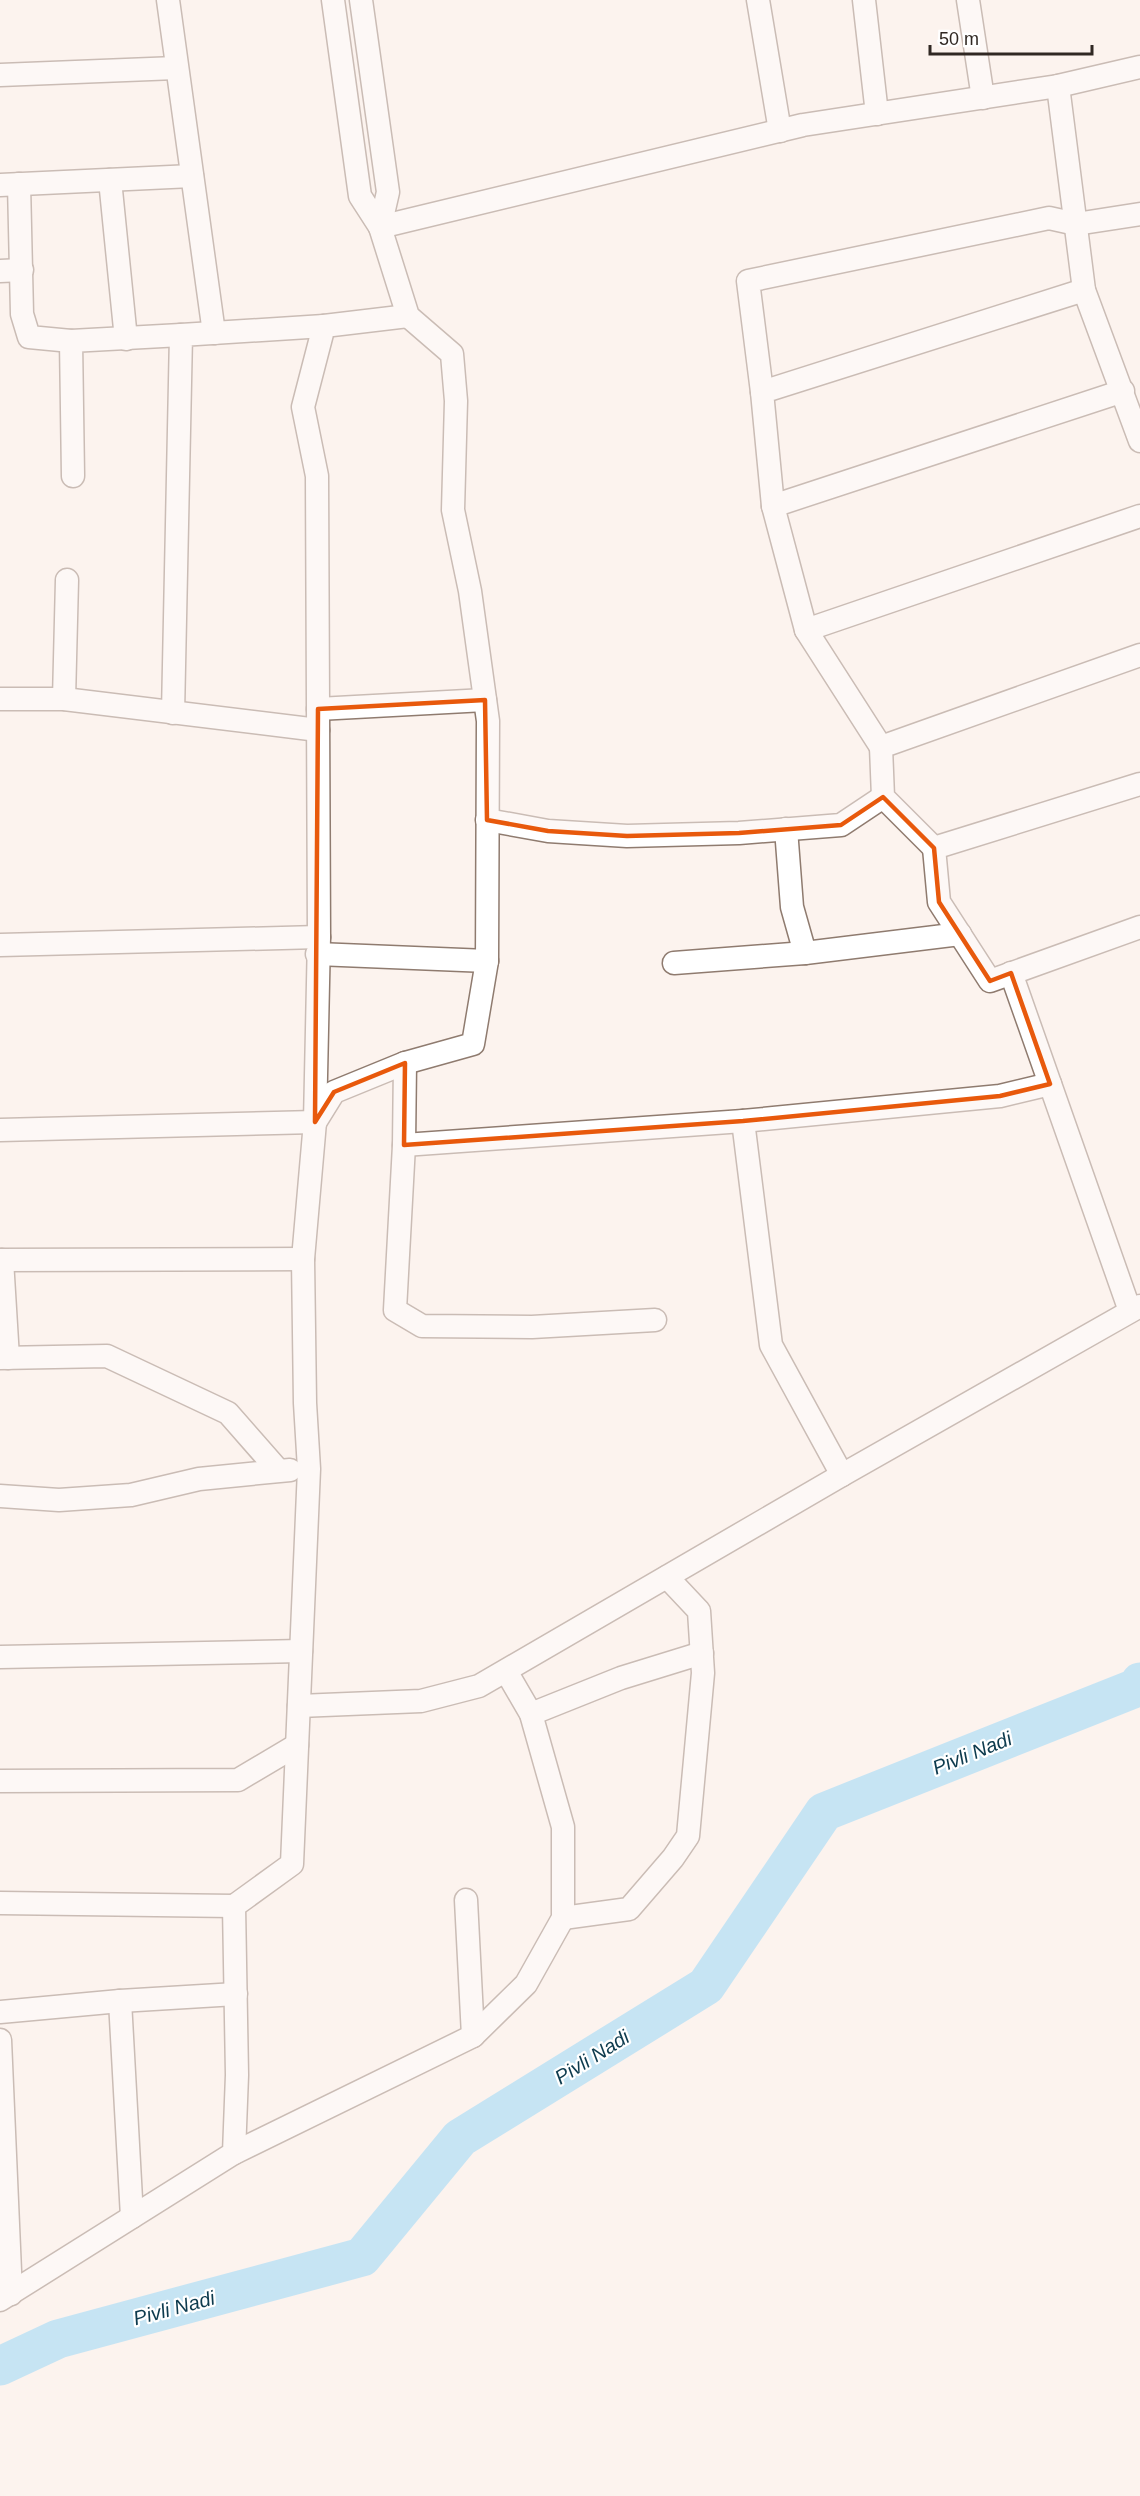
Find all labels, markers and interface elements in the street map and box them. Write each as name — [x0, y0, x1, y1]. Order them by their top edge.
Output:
scale bar — [930, 18, 1092, 56]
text: 50 m — [939, 29, 979, 49]
water label: Pivli Nadi — [929, 1727, 1015, 1779]
water label: Pivli Nadi — [551, 2025, 634, 2088]
water label: Pivli Nadi — [131, 2286, 218, 2329]

